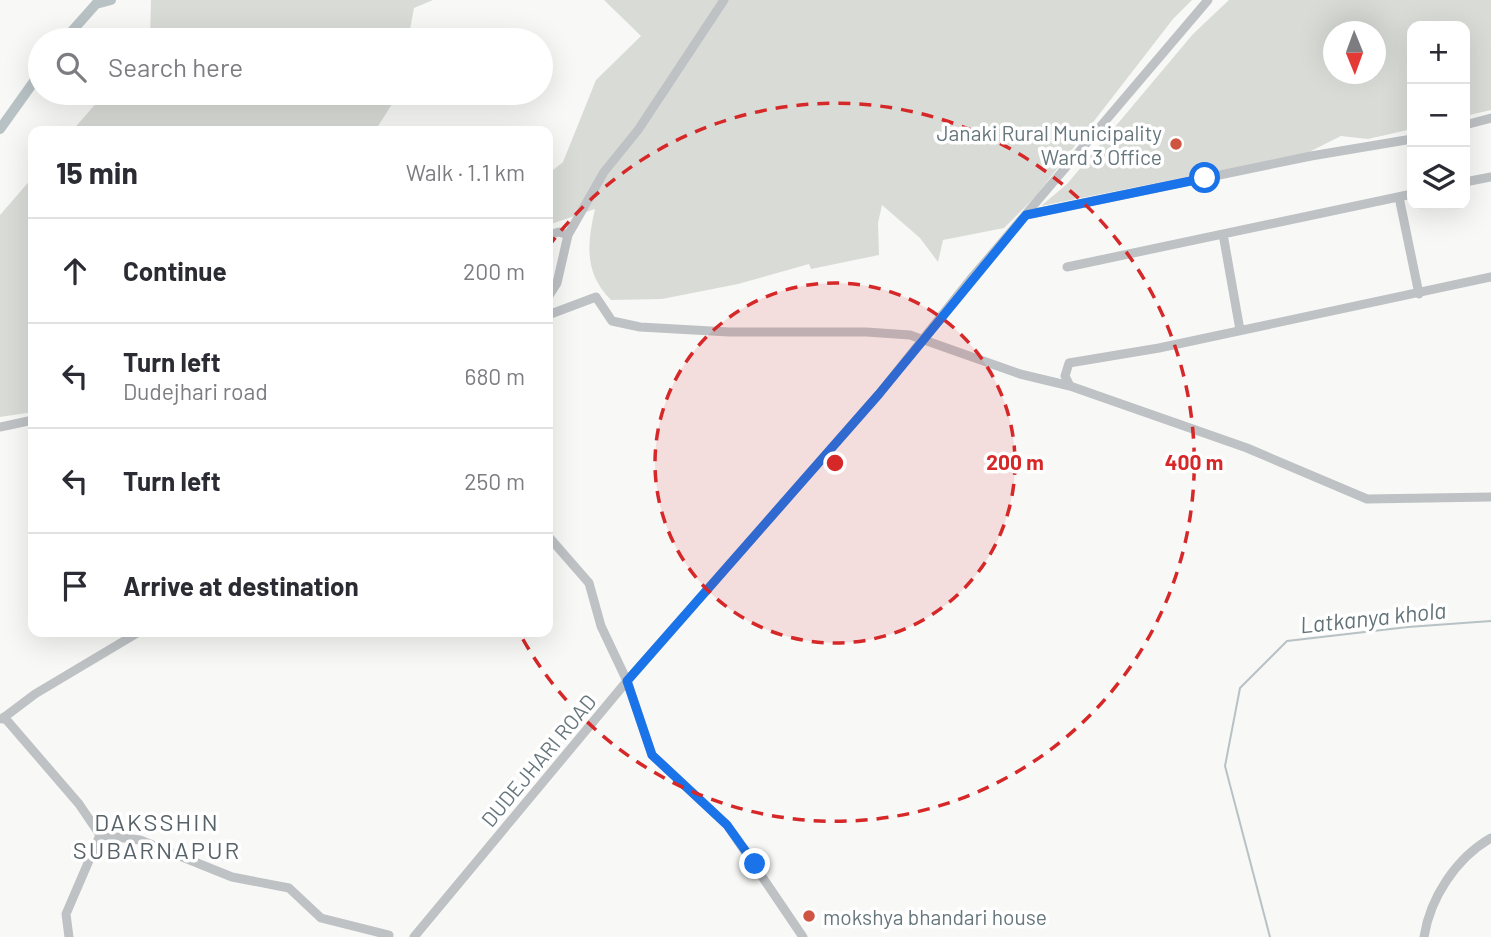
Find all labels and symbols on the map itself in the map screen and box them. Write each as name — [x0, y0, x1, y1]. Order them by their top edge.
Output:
north arrow — [1323, 21, 1386, 84]
place label: Janaki Rural Municipality Ward 3 Office — [937, 120, 1162, 169]
marker: Janaki Rural Municipality Ward 3 Office — [1168, 136, 1184, 152]
route start — [1189, 162, 1220, 193]
text: 200 m — [986, 449, 1044, 474]
text: 400 m — [1165, 449, 1223, 474]
centre of rings — [823, 451, 847, 475]
water label: Latkanya khola — [1299, 595, 1447, 639]
street label: DUDEJHARI ROAD — [475, 689, 601, 831]
district label: DAKSSHIN SUBARNAPUR — [73, 807, 241, 864]
route end — [739, 848, 770, 879]
place label: mokshya bhandari house — [823, 904, 1047, 929]
marker: mokshya bhandari house — [801, 908, 817, 924]

